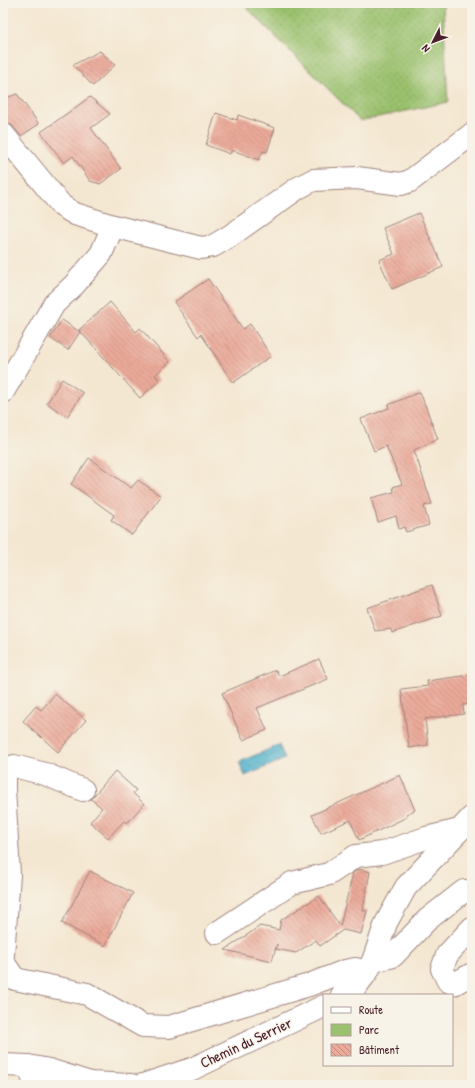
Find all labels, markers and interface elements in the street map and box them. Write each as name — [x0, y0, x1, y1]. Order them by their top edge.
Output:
north arrow — [413, 22, 453, 62]
text: N — [418, 42, 433, 56]
legend — [323, 994, 453, 1066]
text: Route — [359, 1001, 383, 1018]
street label: Chemin du Serrier — [196, 1012, 295, 1073]
text: Parc — [359, 1021, 379, 1038]
text: Bâtiment — [359, 1041, 400, 1058]

